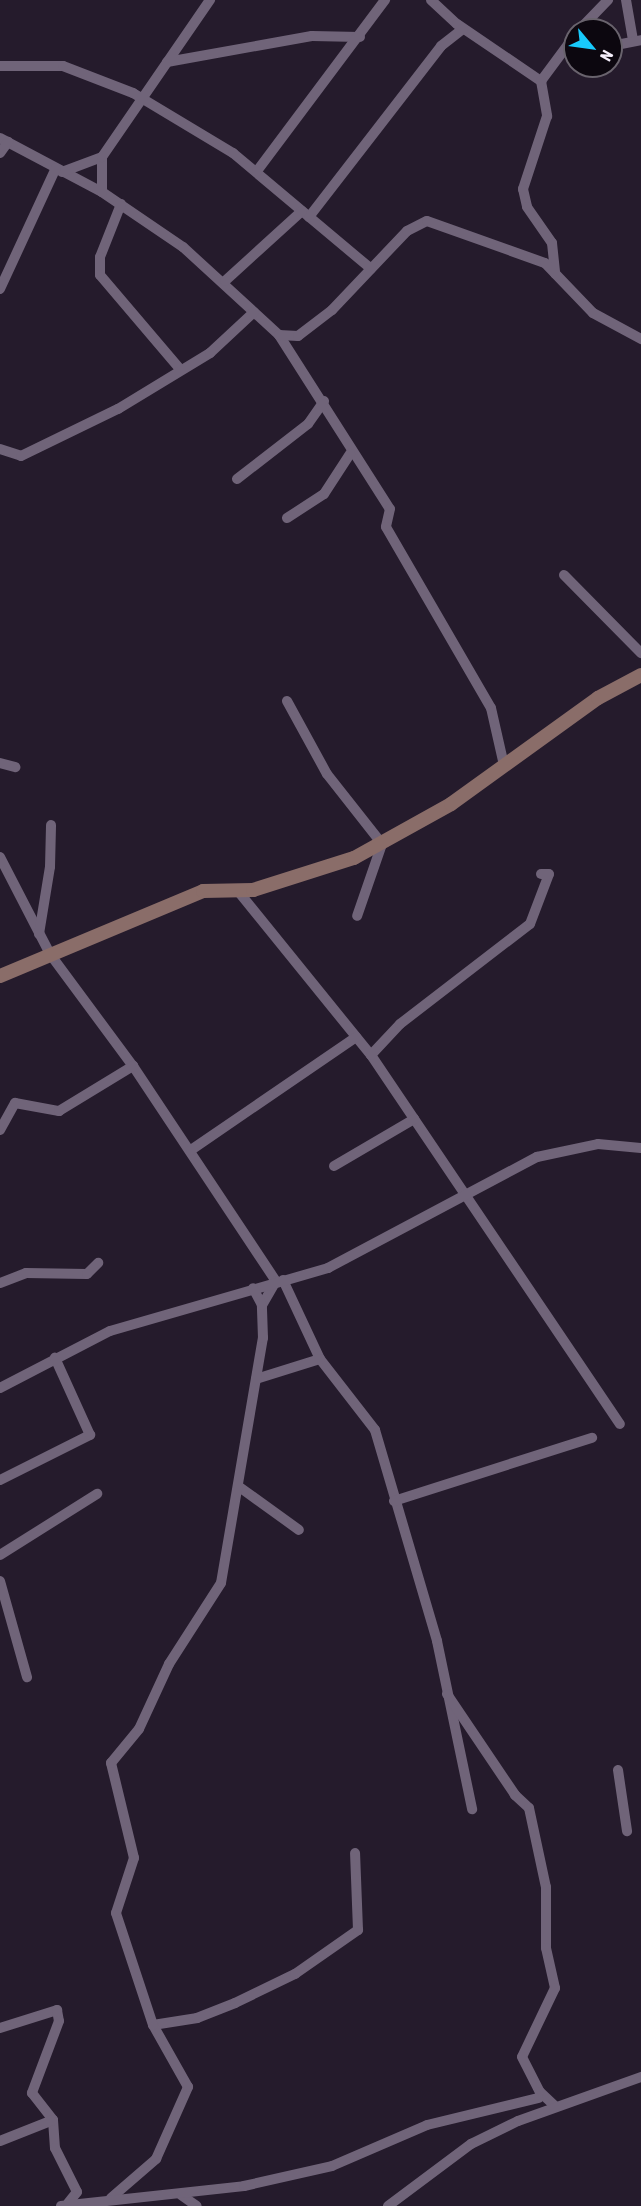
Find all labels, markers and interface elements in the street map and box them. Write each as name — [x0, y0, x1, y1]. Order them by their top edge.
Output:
north arrow — [563, 18, 623, 78]
text: N — [597, 47, 617, 64]

